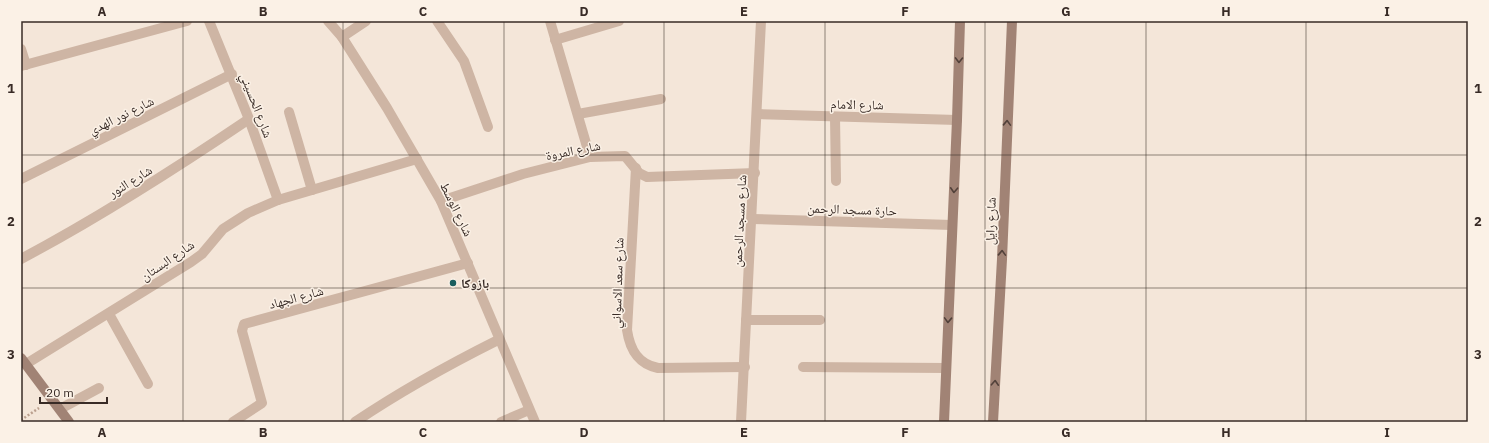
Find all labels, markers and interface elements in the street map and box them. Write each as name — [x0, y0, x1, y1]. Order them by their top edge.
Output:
text: A — [98, 3, 107, 20]
text: B — [259, 3, 268, 20]
text: C — [419, 3, 428, 20]
text: D — [579, 3, 589, 20]
text: E — [740, 3, 748, 20]
text: F — [901, 3, 909, 20]
text: G — [1061, 3, 1071, 20]
text: H — [1221, 3, 1231, 20]
text: I — [1384, 3, 1390, 20]
one-way arrow — [954, 57, 963, 63]
street label: شارع الحسيني — [234, 70, 277, 141]
text: 1 — [7, 80, 15, 97]
text: 1 — [1474, 80, 1482, 97]
street label: شارع نور الهدي — [86, 92, 158, 141]
street label: شارع الامام — [830, 96, 884, 114]
one-way arrow — [1003, 120, 1012, 126]
street label: شارع المروة — [544, 137, 602, 165]
street label: شارع النور — [104, 161, 156, 203]
street label: شارع مسجد الرحمن — [729, 174, 751, 268]
street label: شارع الوسط — [435, 179, 477, 240]
one-way arrow — [949, 187, 958, 193]
street label: شارع رايل — [981, 197, 1001, 245]
street label: حارة مسجد الرحمن — [807, 199, 897, 220]
text: 2 — [7, 213, 15, 230]
text: 2 — [1474, 213, 1482, 230]
street label: شارع البستان — [137, 236, 198, 286]
street label: شارع سعد الاسواني — [607, 237, 630, 329]
one-way arrow — [998, 250, 1006, 256]
place label: بازوكا — [461, 275, 490, 292]
marker: بازوكا — [448, 278, 458, 288]
street label: شارع الجهاد — [267, 282, 326, 314]
one-way arrow — [944, 317, 952, 323]
text: 3 — [7, 346, 15, 363]
text: 3 — [1474, 346, 1482, 363]
scale bar — [40, 379, 107, 405]
one-way arrow — [990, 380, 999, 386]
text: 20 m — [46, 385, 74, 400]
text: A — [98, 424, 107, 441]
text: B — [259, 424, 268, 441]
text: C — [419, 424, 428, 441]
text: D — [579, 424, 589, 441]
text: E — [740, 424, 748, 441]
text: F — [901, 424, 909, 441]
text: G — [1061, 424, 1071, 441]
text: H — [1221, 424, 1231, 441]
text: I — [1384, 424, 1390, 441]

